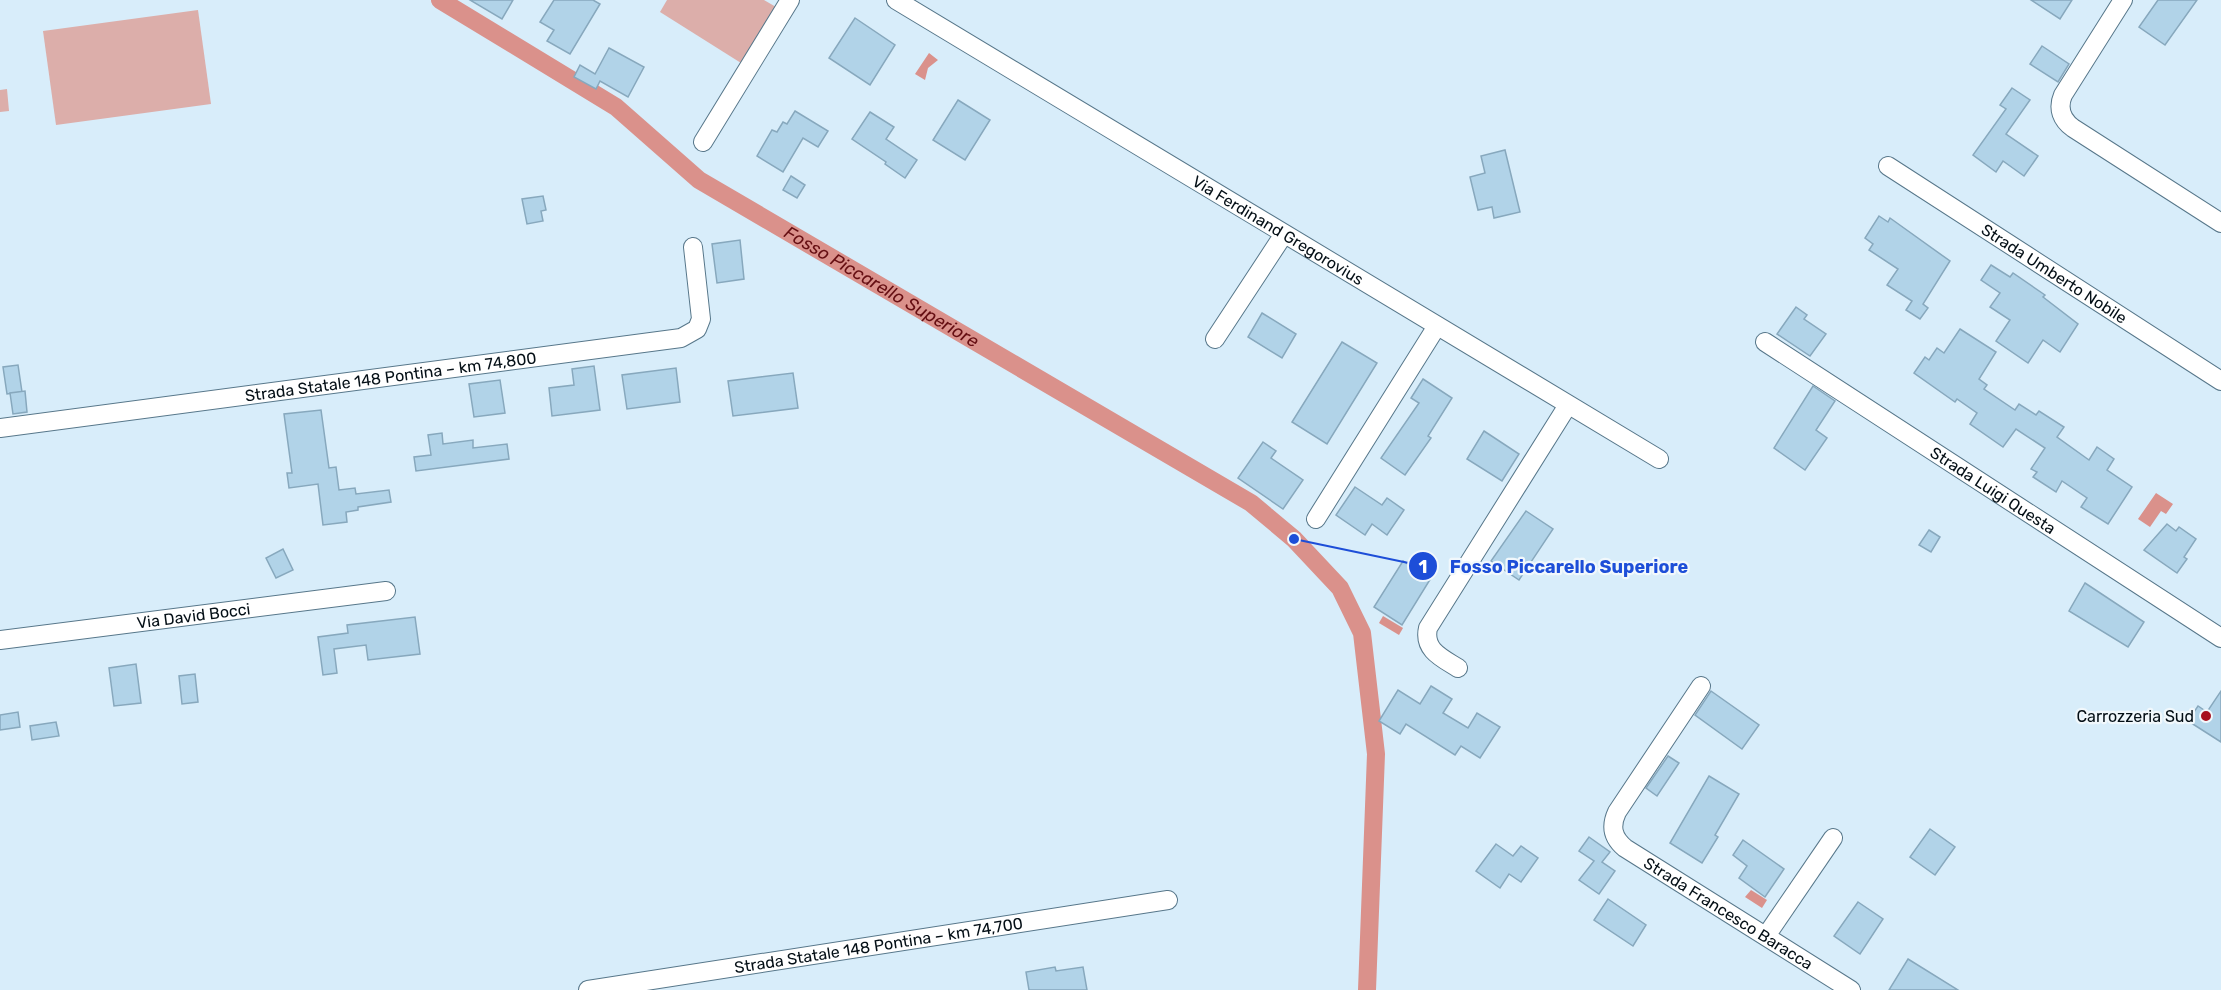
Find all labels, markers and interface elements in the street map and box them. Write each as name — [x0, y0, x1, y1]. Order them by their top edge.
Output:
street label: Via Ferdinand Gregorovius — [1189, 171, 1367, 289]
street label: Strada Umberto Nobile — [1978, 219, 2131, 327]
water label: Fosso Piccarello Superiore — [780, 221, 983, 352]
street label: Strada Statale 148 Pontina – km 74,800 — [244, 348, 538, 405]
street label: Strada Luigi Questa — [1927, 442, 2059, 538]
callout: Fosso Piccarello Superiore — [1408, 548, 1701, 584]
text: 1 — [1419, 556, 1427, 578]
text: Fosso Piccarello Superiore — [1450, 556, 1689, 578]
street label: Via David Bocci — [135, 599, 251, 632]
place label: Carrozzeria Sud — [2076, 707, 2194, 726]
marker: Carrozzeria Sud — [2199, 709, 2213, 723]
street label: Strada Francesco Baracca — [1641, 853, 1816, 973]
street label: Strada Statale 148 Pontina – km 74,700 — [733, 913, 1024, 977]

